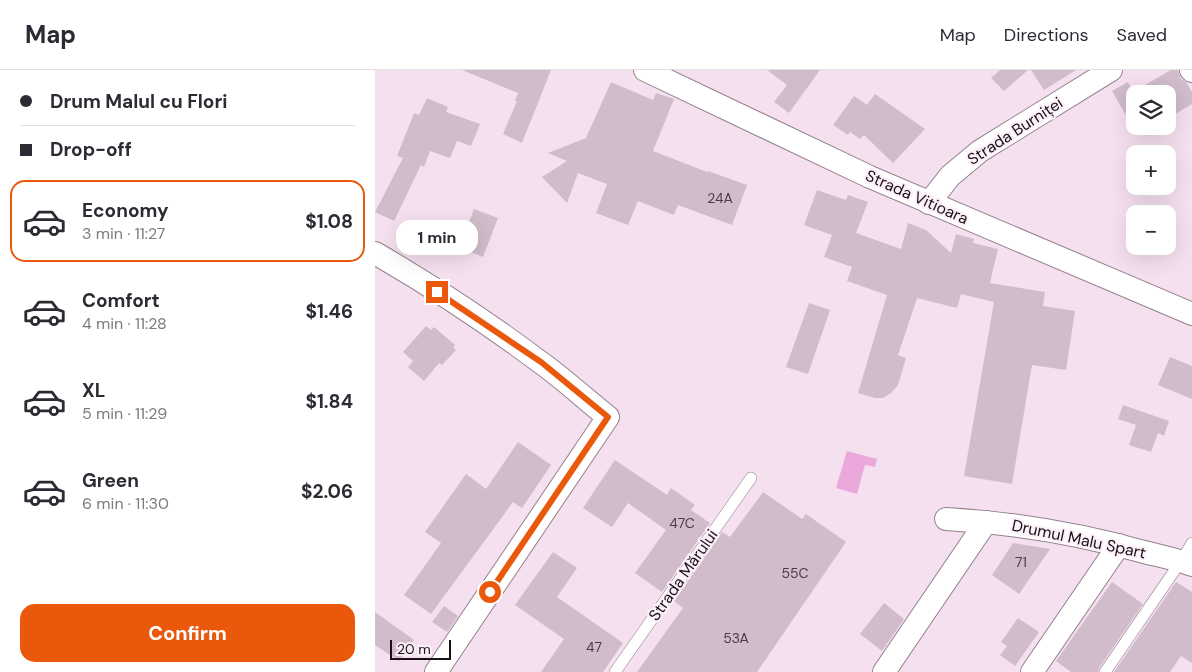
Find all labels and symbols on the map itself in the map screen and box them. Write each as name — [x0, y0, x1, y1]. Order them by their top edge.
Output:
street label: Strada Burniței — [963, 92, 1067, 170]
street label: Strada Vitioara — [862, 165, 972, 229]
house number: 24A — [707, 189, 733, 207]
callout: 1 min — [396, 220, 478, 254]
route end — [426, 281, 448, 303]
house number: 47C — [669, 514, 695, 532]
street label: Drumul Malu Spart — [1010, 515, 1148, 563]
street label: Strada Mărului — [644, 525, 722, 625]
house number: 71 — [1015, 553, 1027, 571]
house number: 55C — [781, 564, 809, 582]
route start — [479, 581, 501, 603]
house number: 53A — [723, 629, 749, 647]
scale bar — [390, 637, 451, 660]
house number: 47 — [586, 638, 602, 656]

